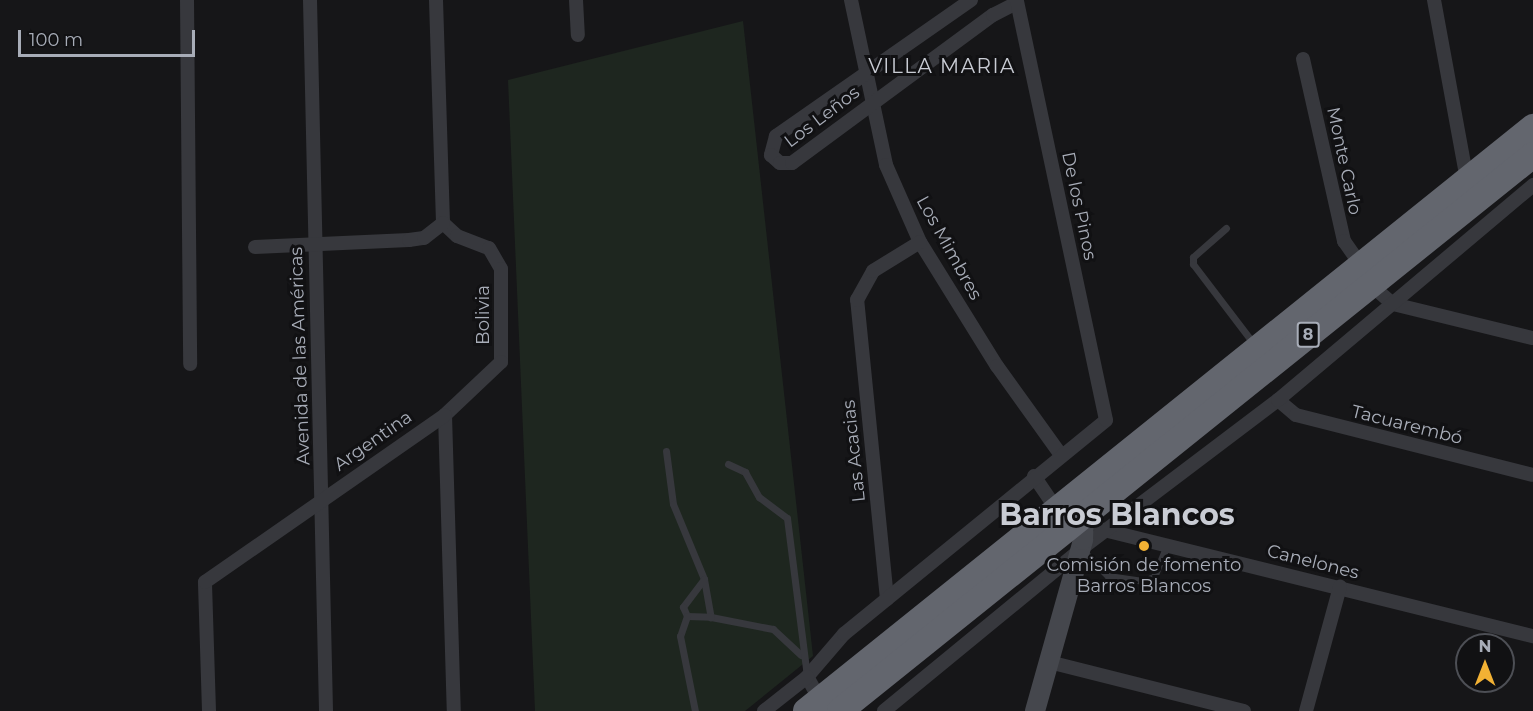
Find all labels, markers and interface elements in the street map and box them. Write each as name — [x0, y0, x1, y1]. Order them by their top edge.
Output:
scale bar — [21, 18, 198, 56]
text: 100 m — [29, 29, 83, 51]
district label: VILLA MARIA — [868, 54, 1016, 78]
street label: Los Leños — [780, 82, 864, 152]
street label: Monte Carlo — [1322, 105, 1366, 217]
street label: De los Pinos — [1057, 150, 1101, 262]
street label: Los Mimbres — [912, 192, 986, 304]
street label: Avenida de las Américas — [285, 246, 315, 466]
street label: Bolivia — [472, 285, 494, 345]
road number: 8 — [1296, 322, 1320, 348]
street label: Las Acacias — [838, 399, 870, 503]
street label: Tacuarembó — [1349, 401, 1465, 449]
street label: Argentina — [330, 406, 416, 476]
district label: Barros Blancos — [999, 497, 1235, 533]
marker: Comisión de fomento Barros Blancos — [1137, 539, 1151, 553]
street label: Canelones — [1265, 540, 1361, 584]
place label: Comisión de fomento Barros Blancos — [1047, 555, 1241, 598]
north arrow — [1455, 633, 1515, 693]
text: N — [1479, 637, 1491, 656]

